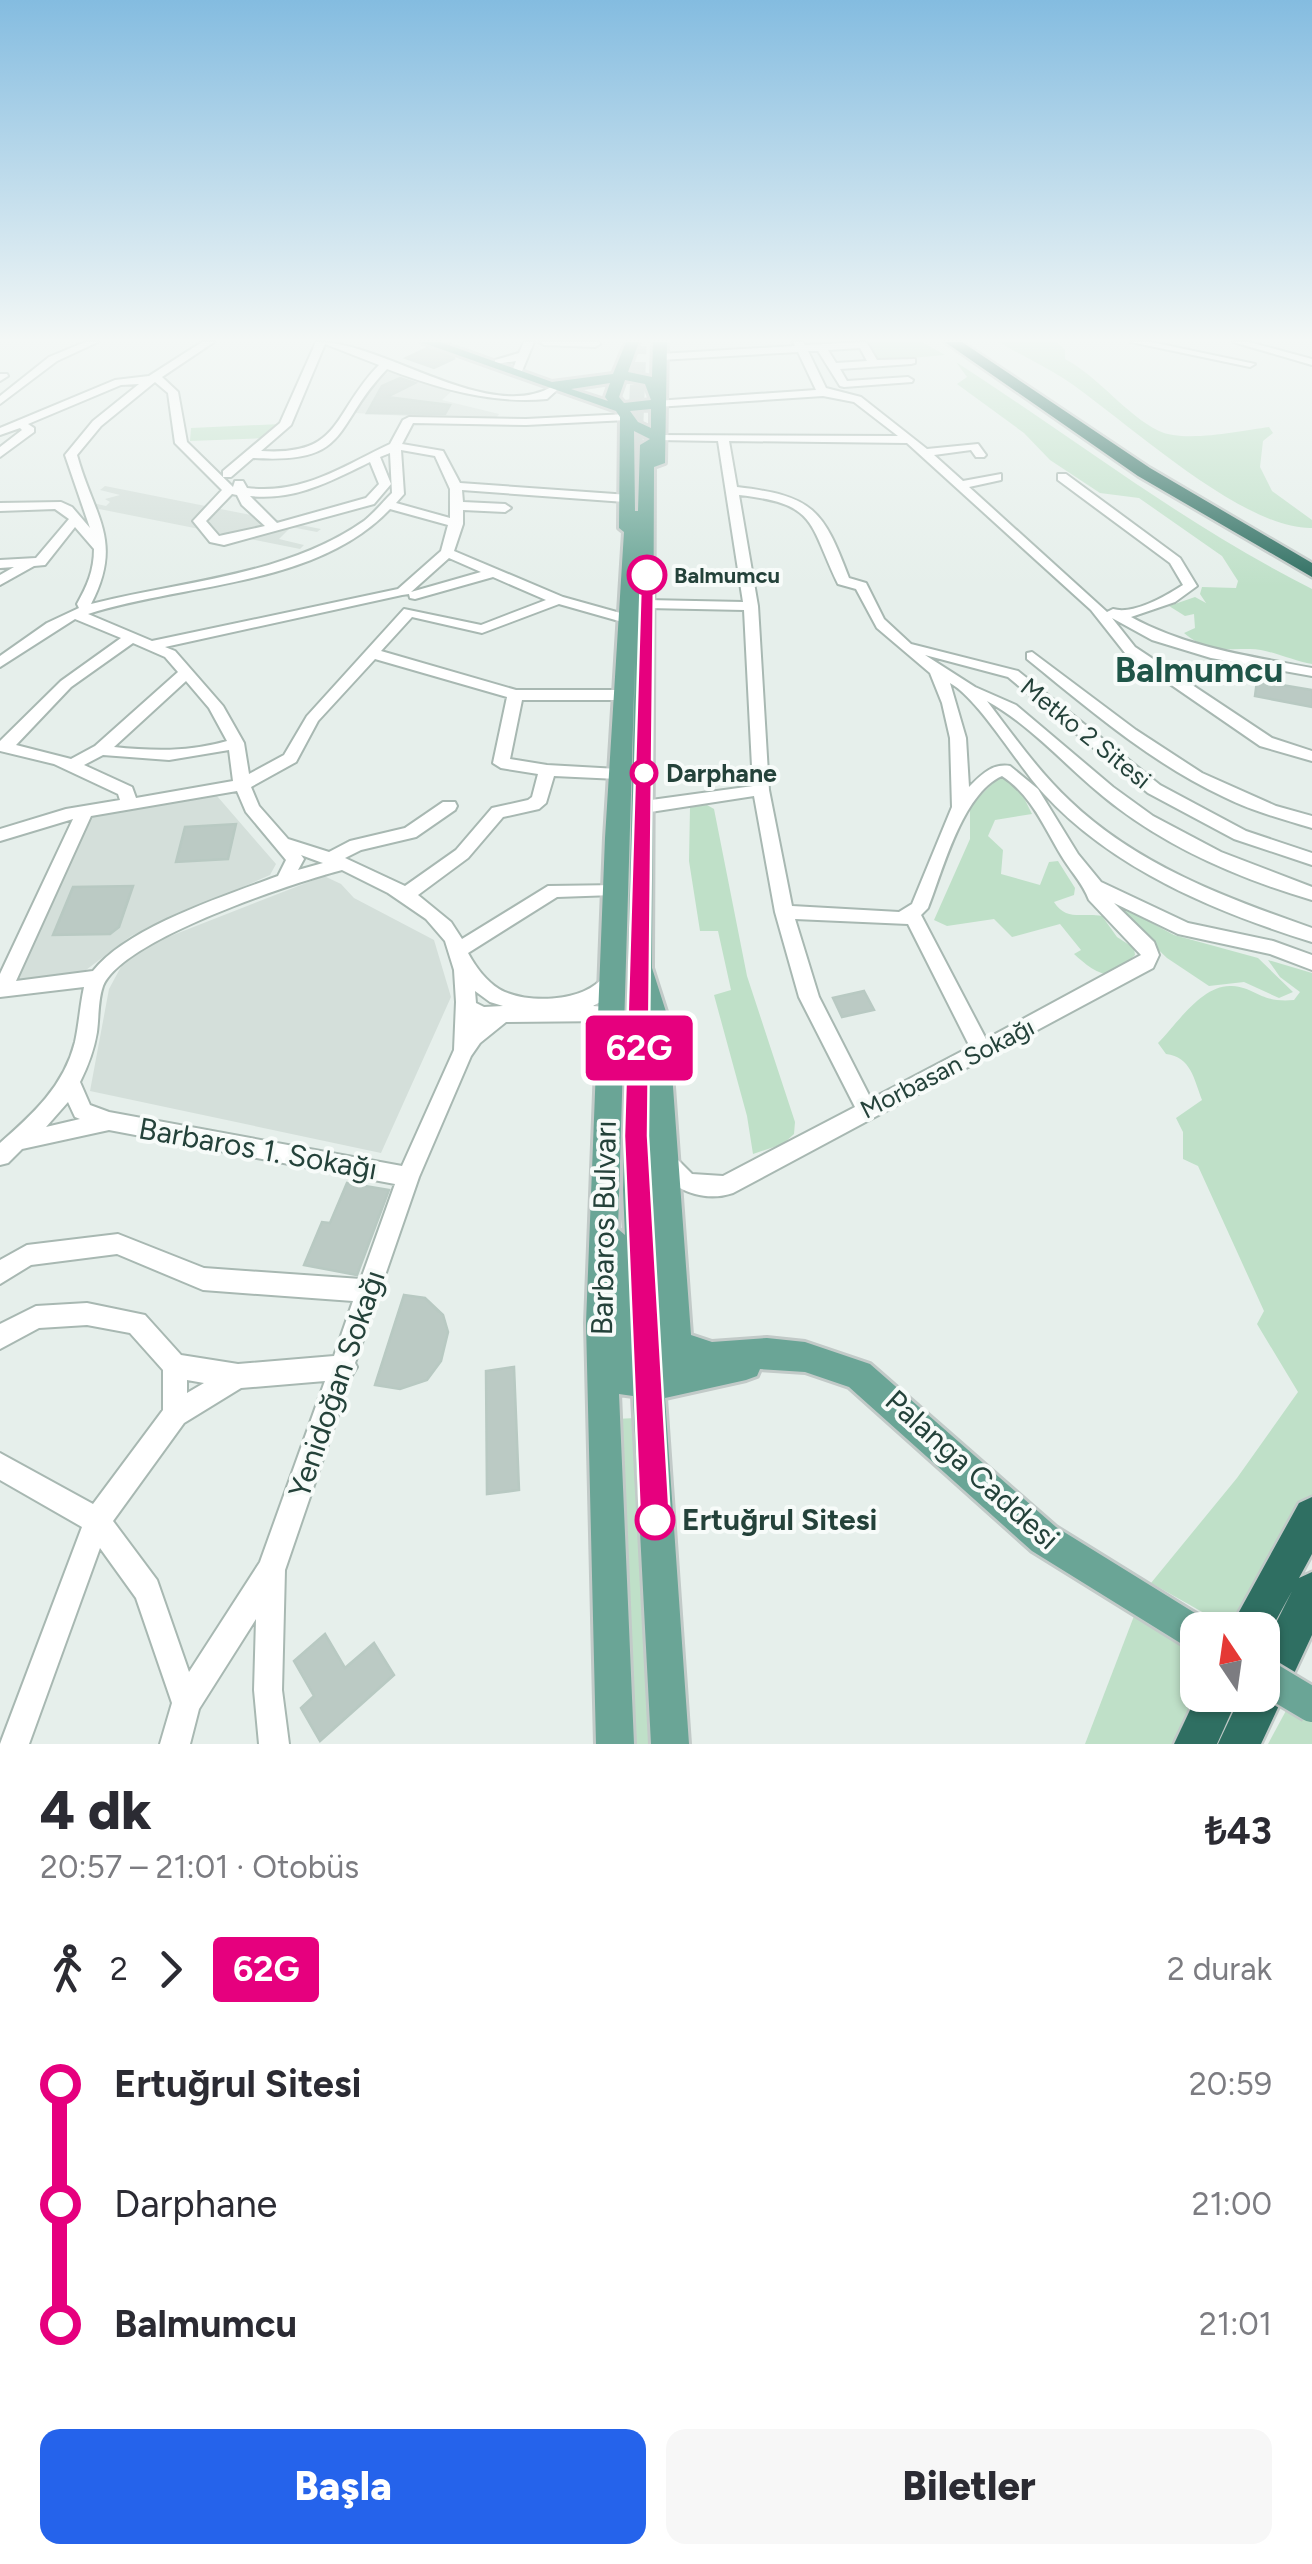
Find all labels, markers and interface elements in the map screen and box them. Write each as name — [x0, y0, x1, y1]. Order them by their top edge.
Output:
marker: Balmumcu — [628, 556, 666, 594]
place label: Balmumcu — [674, 562, 780, 589]
district label: Balmumcu — [1115, 649, 1283, 691]
street label: Metko 2 Sitesi — [1015, 671, 1157, 795]
place label: Darphane — [666, 758, 777, 788]
marker: Darphane — [631, 760, 657, 786]
street label: Morbasan Sokağı — [855, 1011, 1039, 1125]
line badge: 62G — [582, 1016, 696, 1080]
text: 62G — [606, 1027, 672, 1069]
street label: Barbaros 1. Sokağı — [136, 1109, 380, 1188]
street label: Barbaros Bulvarı — [583, 1120, 624, 1336]
street label: Yenidoğan Sokağı — [280, 1265, 393, 1503]
street label: Palanga Caddesi — [878, 1382, 1067, 1557]
marker: Ertuğrul Sitesi — [636, 1501, 674, 1539]
place label: Ertuğrul Sitesi — [682, 1501, 877, 1538]
north arrow — [1180, 1612, 1280, 1712]
map controls — [1180, 1612, 1280, 1712]
text: 4 dk — [40, 1777, 152, 1843]
text: ₺43 — [1205, 1808, 1272, 1854]
text: 20:57 – 21:01 · Otobüs — [40, 1848, 359, 1886]
icon: walk — [40, 1942, 95, 1997]
icon: forward — [143, 1942, 198, 1997]
text: 62G — [233, 1948, 299, 1990]
text: 2 — [110, 1950, 128, 1988]
text: 2 durak — [1167, 1950, 1272, 1988]
text: Ertuğrul Sitesi — [114, 2061, 362, 2107]
text: 20:59 — [1189, 2065, 1272, 2103]
text: Darphane — [114, 2181, 277, 2227]
text: 21:00 — [1192, 2185, 1272, 2223]
text: Balmumcu — [114, 2301, 297, 2347]
text: 21:01 — [1199, 2305, 1272, 2343]
button: Başla — [40, 2429, 646, 2544]
button: Biletler — [666, 2429, 1272, 2544]

